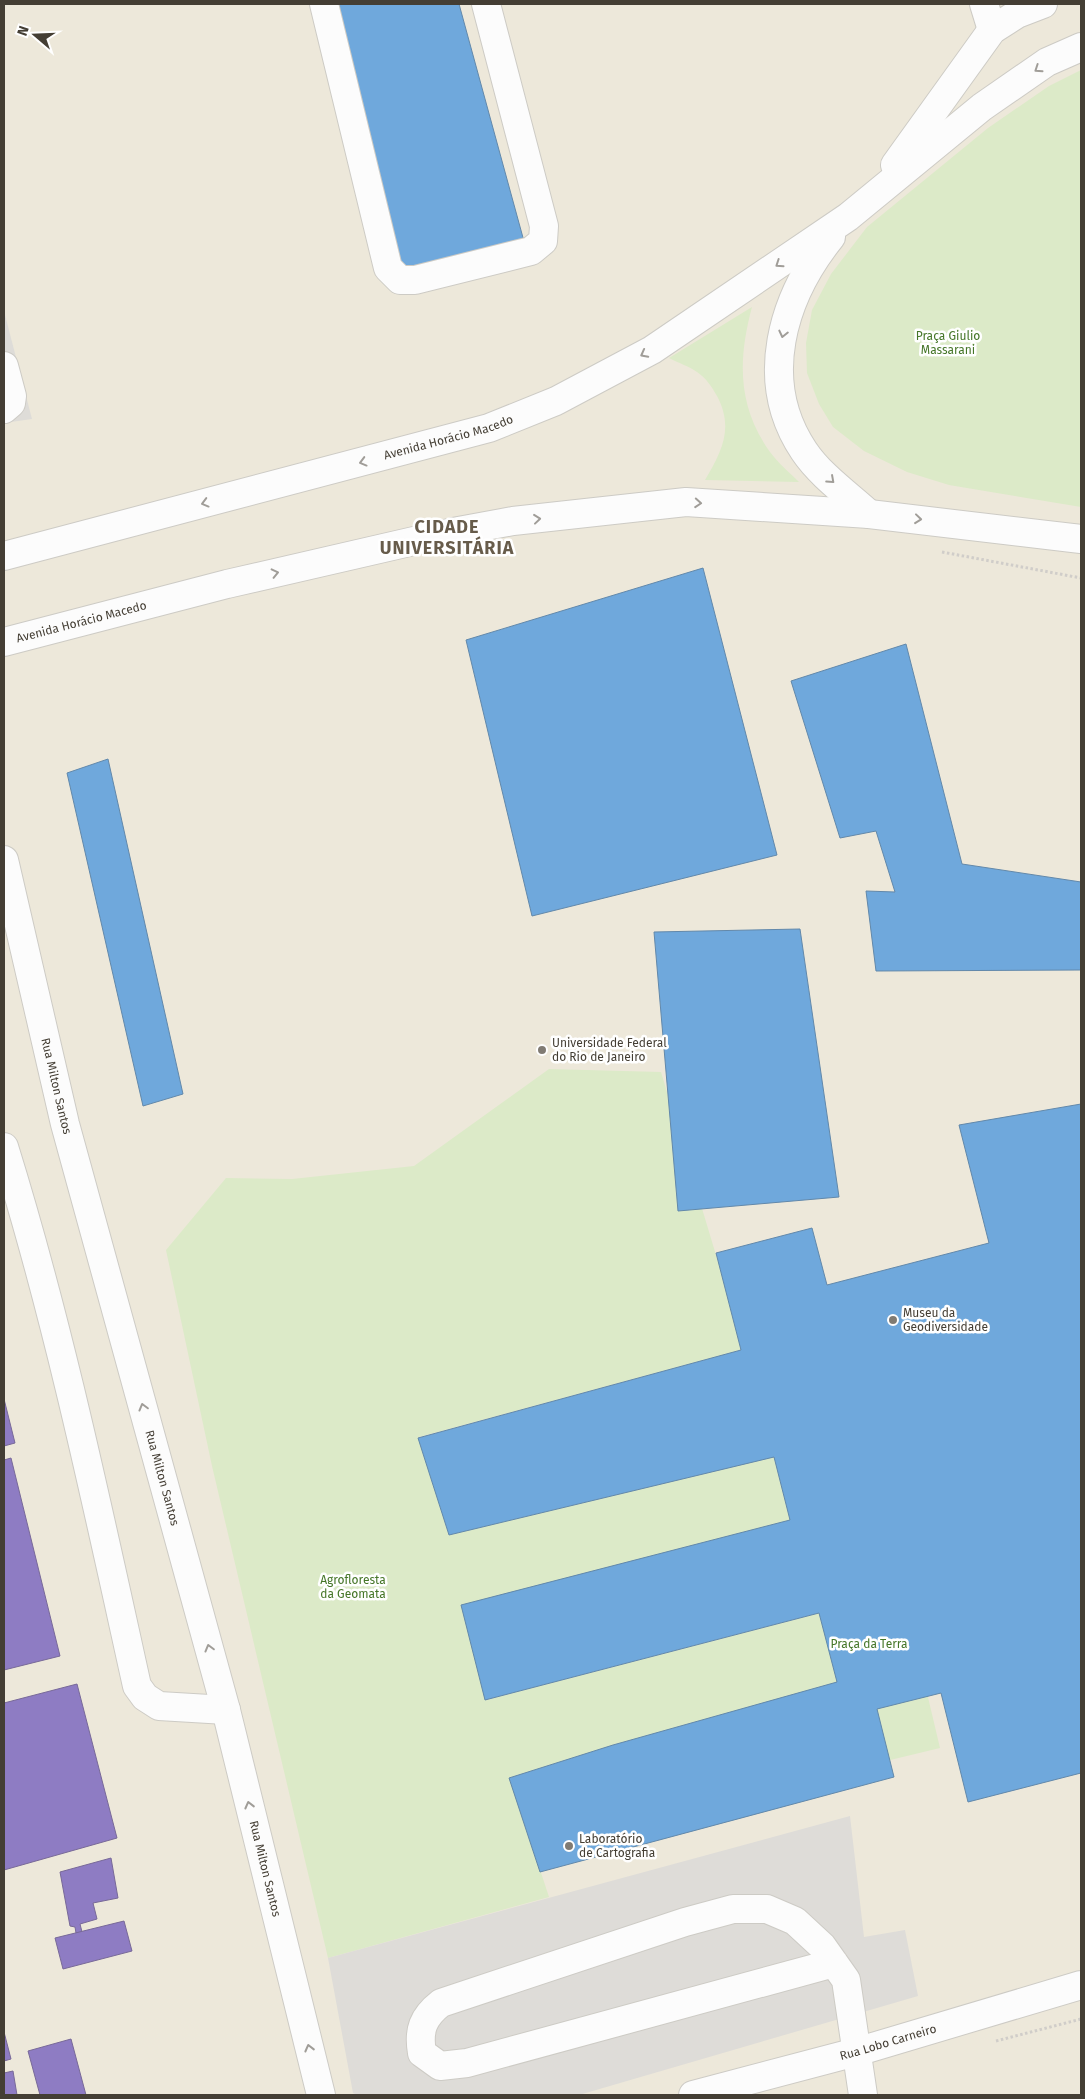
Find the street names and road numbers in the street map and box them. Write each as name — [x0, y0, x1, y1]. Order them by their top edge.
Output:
street label: Avenida Horácio Macedo — [382, 412, 515, 462]
street label: Avenida Horácio Macedo — [15, 598, 148, 646]
street label: Rua Milton Santos — [38, 1036, 75, 1136]
street label: Rua Milton Santos — [142, 1429, 182, 1528]
street label: Rua Milton Santos — [247, 1819, 284, 1918]
street label: Rua Lobo Carneiro — [838, 2021, 938, 2063]

